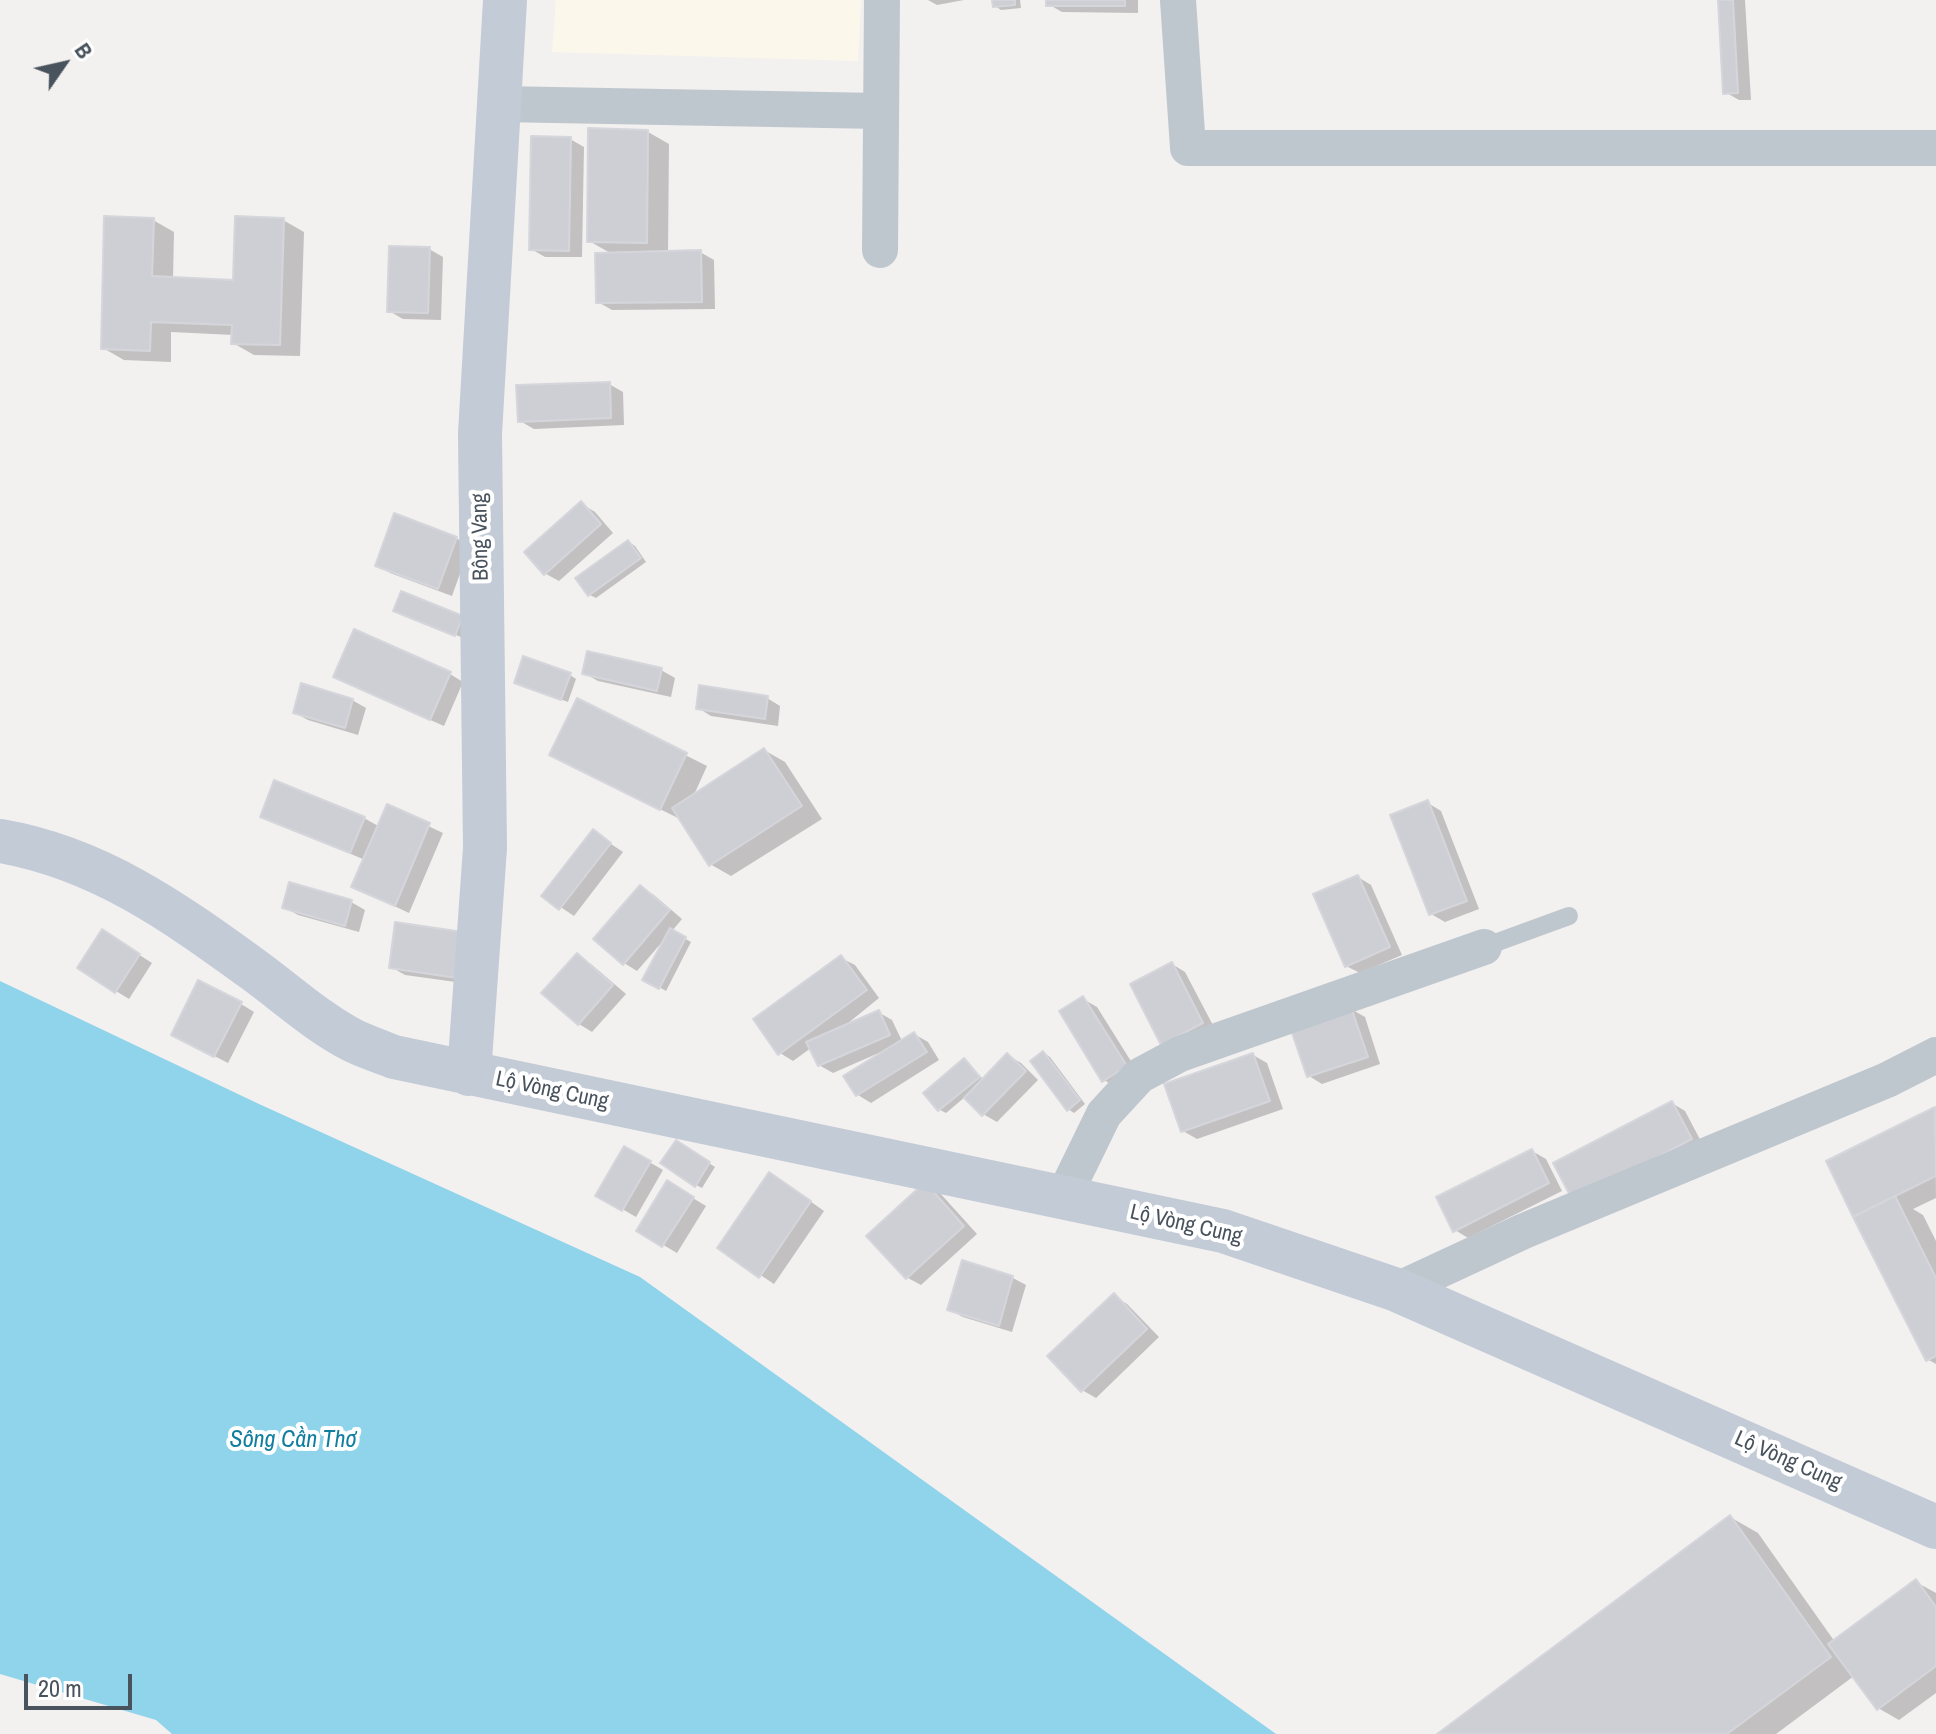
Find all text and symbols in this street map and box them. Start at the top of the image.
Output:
north arrow [24,24,104,104]
text: B [68,37,100,64]
street label: Bông Vang [467,493,495,581]
street label: Lộ Vòng Cung [493,1066,611,1116]
street label: Lộ Vòng Cung [1127,1199,1245,1251]
street label: Lộ Vòng Cung [1730,1426,1846,1496]
water label: Sông Cần Thơ [230,1427,356,1455]
scale bar [28,1658,136,1708]
text: 20 m [38,1672,82,1704]

